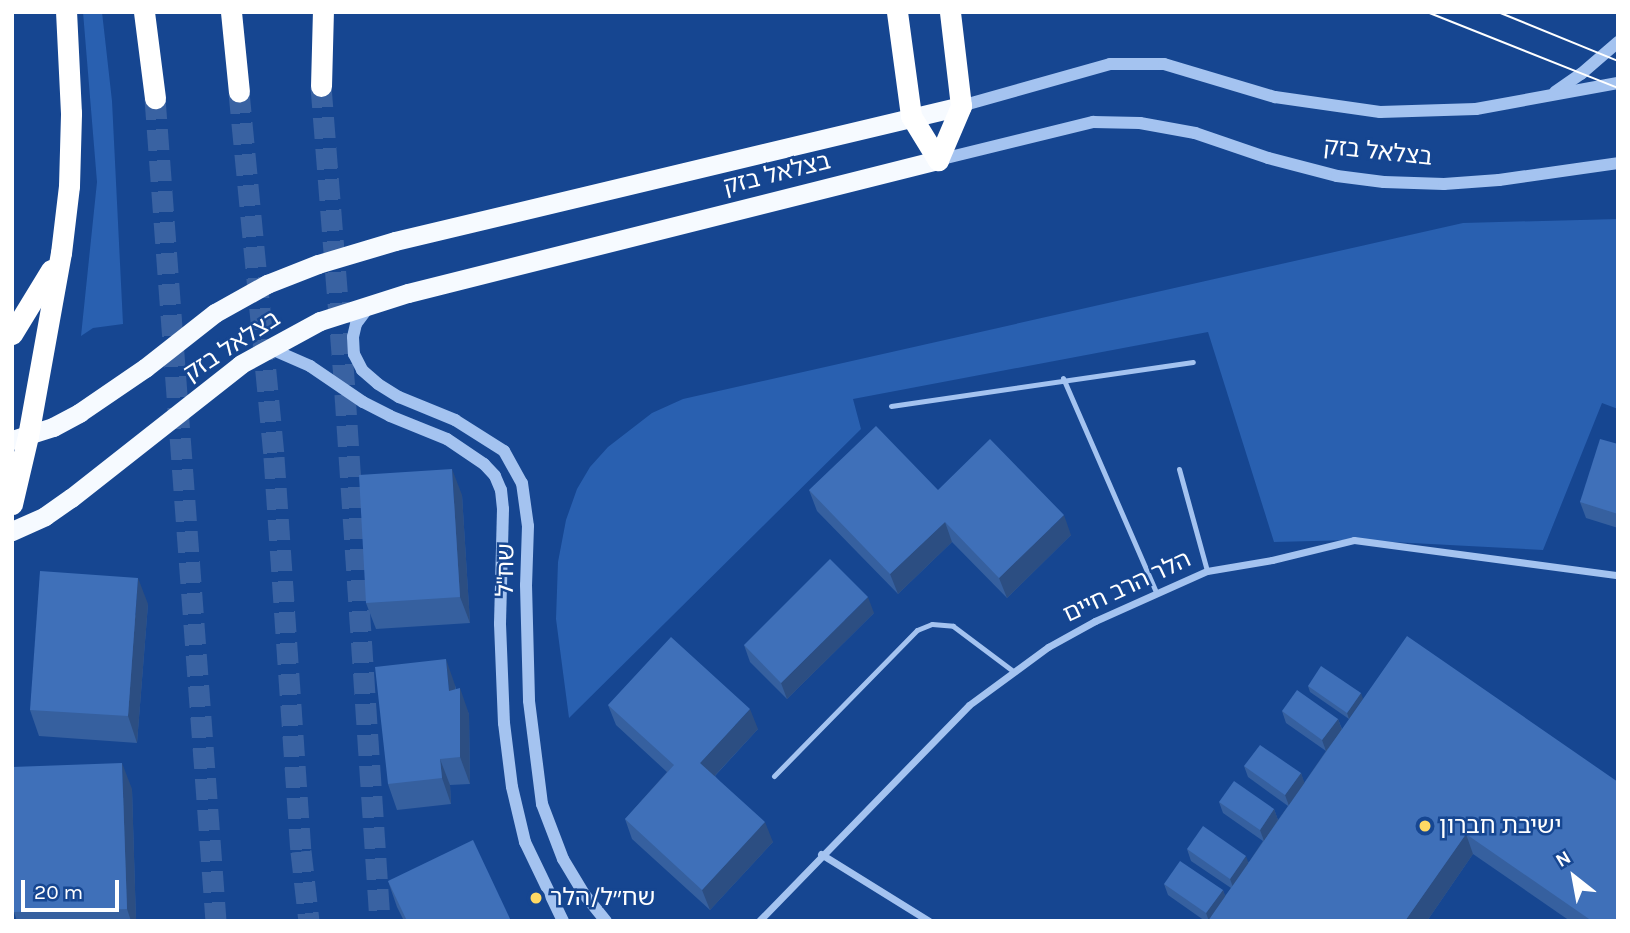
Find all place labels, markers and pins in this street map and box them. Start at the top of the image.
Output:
place label: ישיבת חברון [1439,812,1562,840]
marker: ישיבת חברון [1417,818,1433,834]
place label: שח״ל/הלר [550,884,655,912]
marker: שח״ל/הלר [528,890,544,906]

